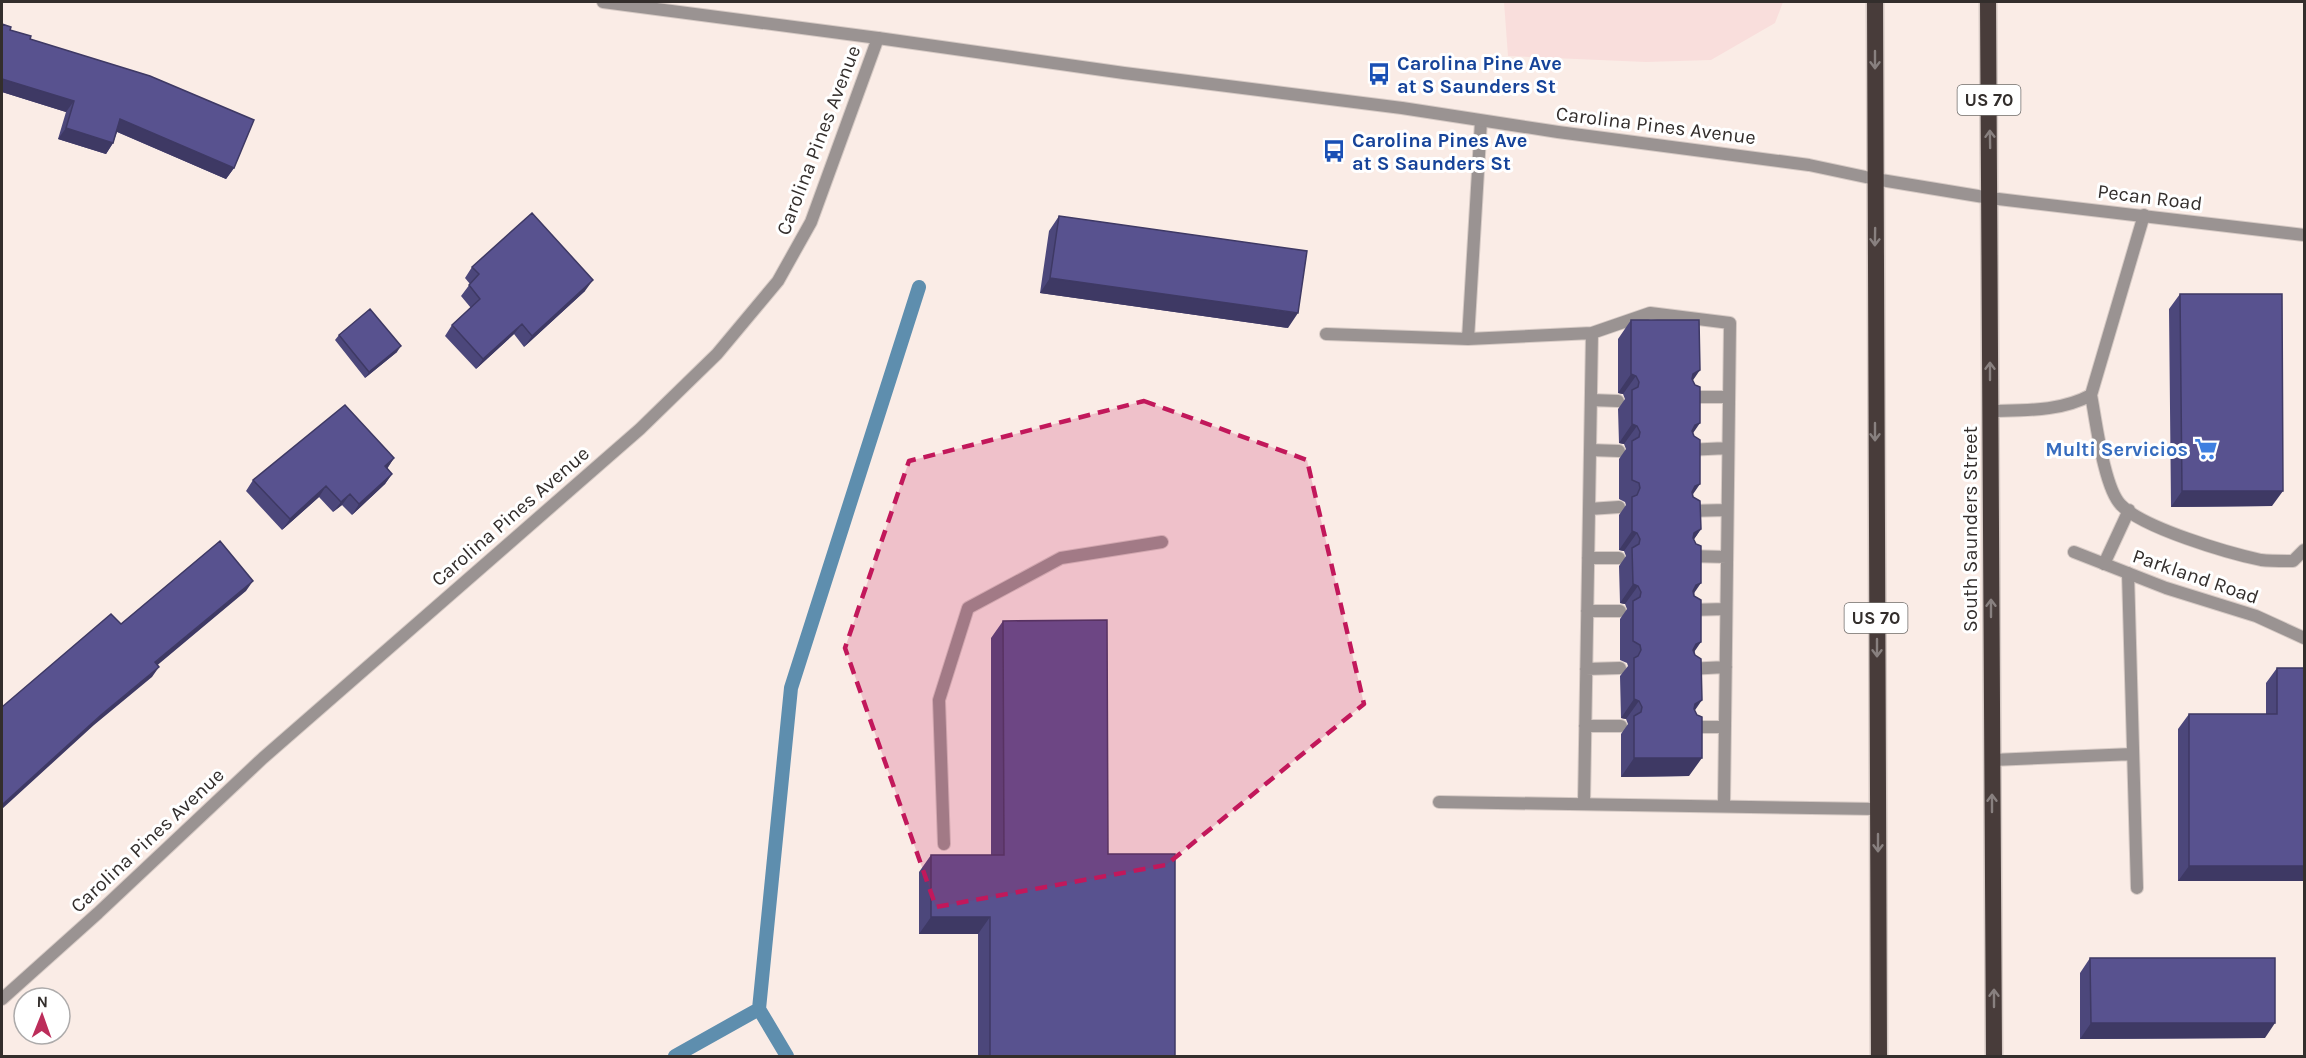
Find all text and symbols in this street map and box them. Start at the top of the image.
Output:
street label: Carolina Pines Avenue [772,42,865,238]
one-way arrow [1869,49,1881,69]
place label: Carolina Pine Ave at S Saunders St [1397,52,1562,98]
bus stop icon: Carolina Pine Ave at S Saunders St [1366,61,1392,87]
road number: US 70 [1958,85,2020,115]
street label: Carolina Pines Avenue [1555,102,1757,149]
place label: Carolina Pines Ave at S Saunders St [1352,129,1527,175]
one-way arrow [1984,130,1995,150]
bus stop icon: Carolina Pines Ave at S Saunders St [1321,138,1347,164]
street label: Pecan Road [2096,180,2204,215]
one-way arrow [1869,227,1881,247]
one-way arrow [1984,362,1996,382]
one-way arrow [1869,422,1881,442]
street label: South Saunders Street [1959,425,1982,632]
supermarket icon: Multi Servicios [2193,436,2219,462]
place label: Multi Servicios [2045,438,2188,461]
street label: Carolina Pines Avenue [427,442,594,591]
street label: Parkland Road [2130,544,2262,609]
one-way arrow [1985,599,1997,619]
road number: US 70 [1844,603,1908,633]
one-way arrow [1871,638,1882,658]
street label: Carolina Pines Avenue [66,763,229,917]
one-way arrow [1986,794,1998,814]
one-way arrow [1872,833,1884,853]
north arrow [12,986,72,1046]
one-way arrow [1988,989,1999,1009]
text: N [36,992,48,1011]

